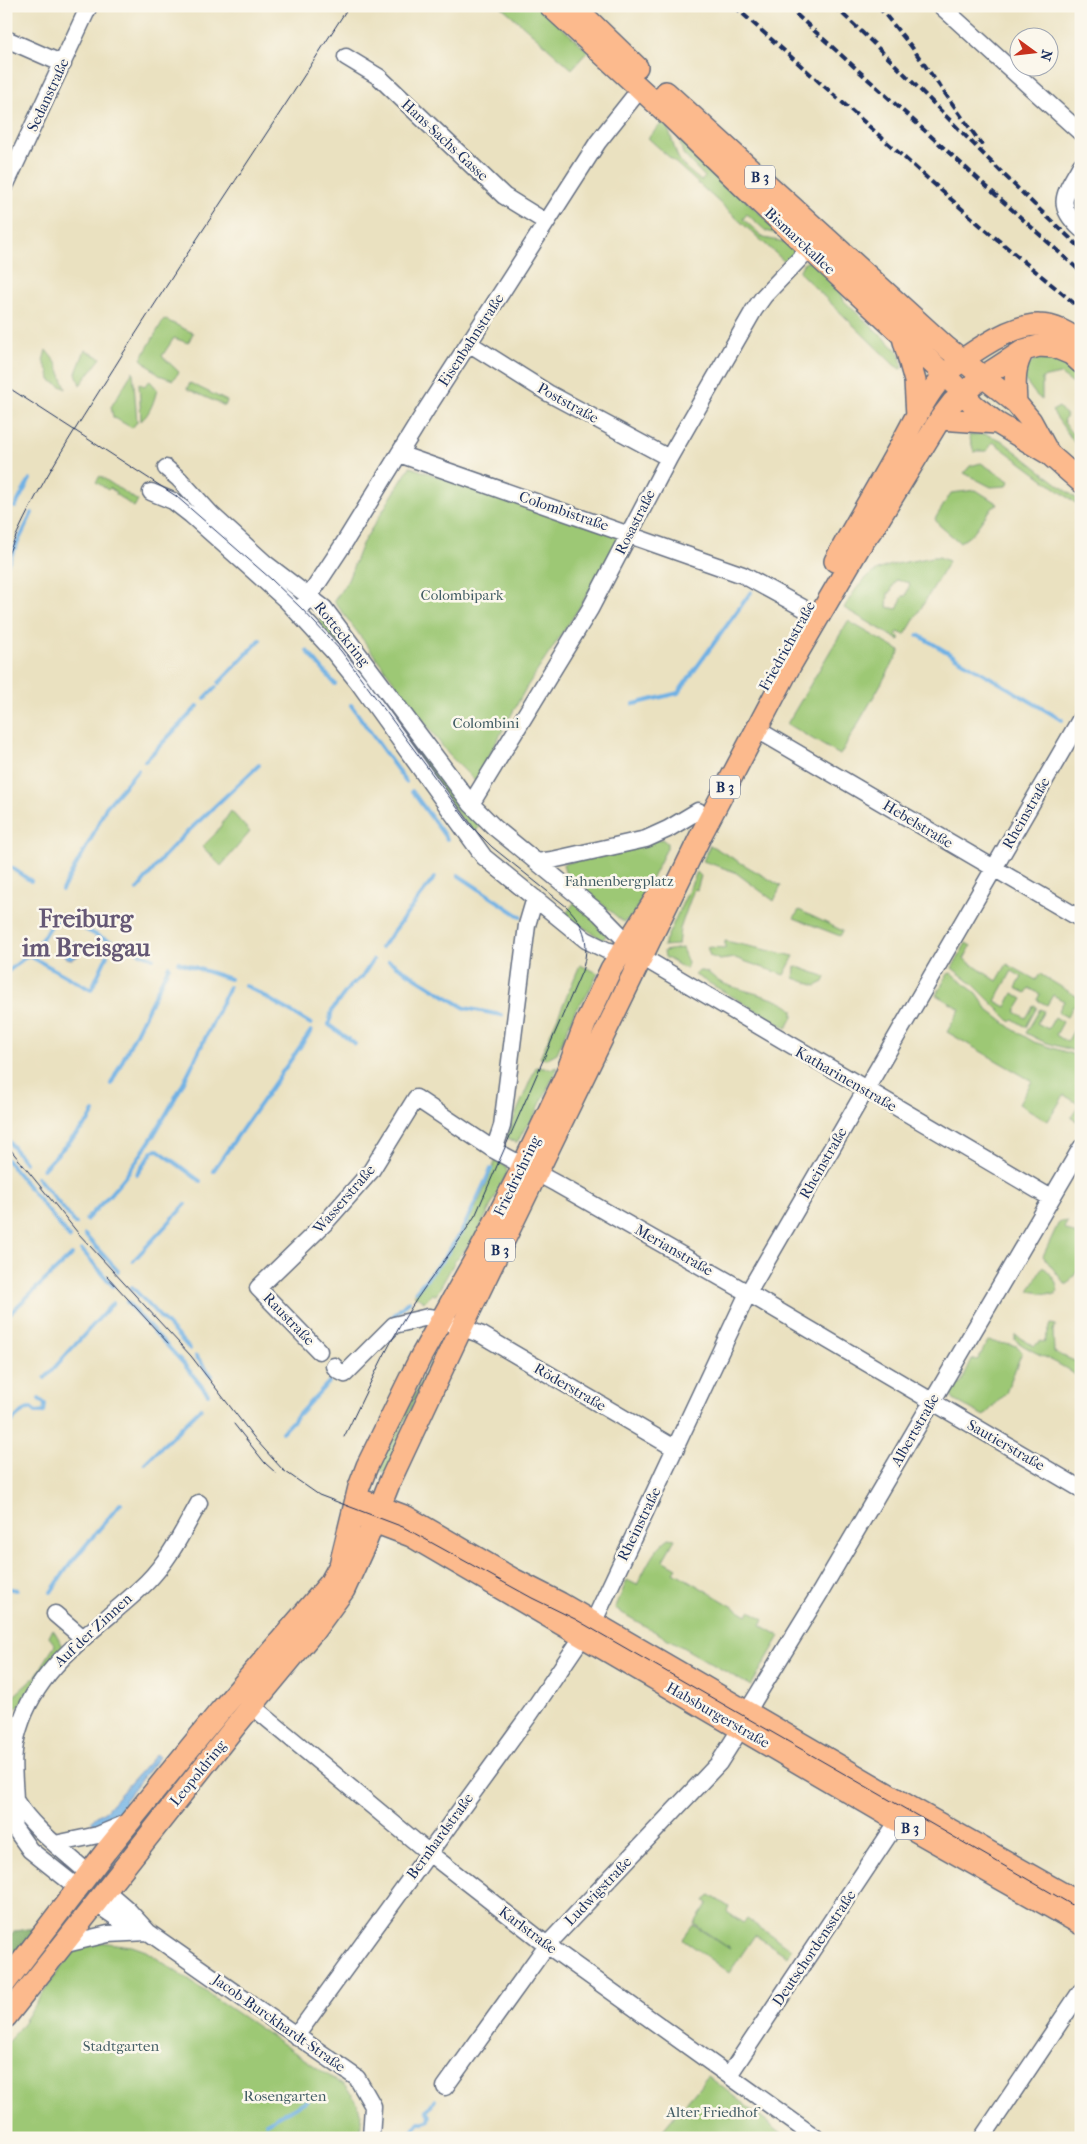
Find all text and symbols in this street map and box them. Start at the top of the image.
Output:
north arrow [1010,28,1060,78]
text: N [1036,48,1056,63]
street label: Sedanstraße [23,55,73,135]
street label: Hans-Sachs-Gasse [398,95,493,185]
road number: B 3 [745,166,775,188]
street label: Bismarckallee [761,204,839,279]
street label: Eisenbahnstraße [434,290,508,390]
street label: Poststraße [534,379,602,427]
street label: Rosastraße [611,486,659,558]
street label: Colombistraße [517,487,612,535]
park label: Colombipark [421,586,504,604]
street label: Friedrichstraße [755,597,819,694]
street label: Rotteckring [310,598,374,671]
park label: Colombini [453,714,520,732]
street label: Rheinstraße [998,774,1054,852]
road number: B 3 [710,776,740,799]
street label: Hebelstraße [880,796,957,852]
park label: Fahnenbergplatz [564,872,674,890]
district label: Freiburg im Breisgau [21,904,151,962]
street label: Katharinenstraße [792,1043,900,1116]
street label: Rheinstraße [795,1124,851,1202]
street label: Friedrichring [490,1132,545,1219]
street label: Wasserstraße [309,1160,379,1238]
street label: Merianstraße [632,1220,717,1280]
road number: B 3 [485,1238,515,1262]
street label: Raustraße [259,1289,319,1350]
street label: Röderstraße [531,1359,610,1415]
street label: Albertstraße [887,1390,943,1470]
street label: Sautierstraße [964,1416,1048,1475]
street label: Rheinstraße [613,1484,665,1564]
street label: Auf der Zinnen [50,1589,136,1671]
street label: Habsburgerstraße [663,1678,773,1752]
street label: Leopoldring [166,1736,231,1810]
street label: Bernhardstraße [403,1789,478,1882]
road number: B 3 [895,1816,925,1840]
street label: Ludwigstraße [561,1852,636,1929]
street label: Deutschordensstraße [768,1886,860,2010]
street label: Karlstraße [495,1902,561,1958]
street label: Jacob-Burckhardt-Straße [208,1970,349,2076]
park label: Stadtgarten [83,2037,160,2055]
park label: Rosengarten [244,2087,327,2105]
park label: Alter Friedhof [665,2103,761,2121]

